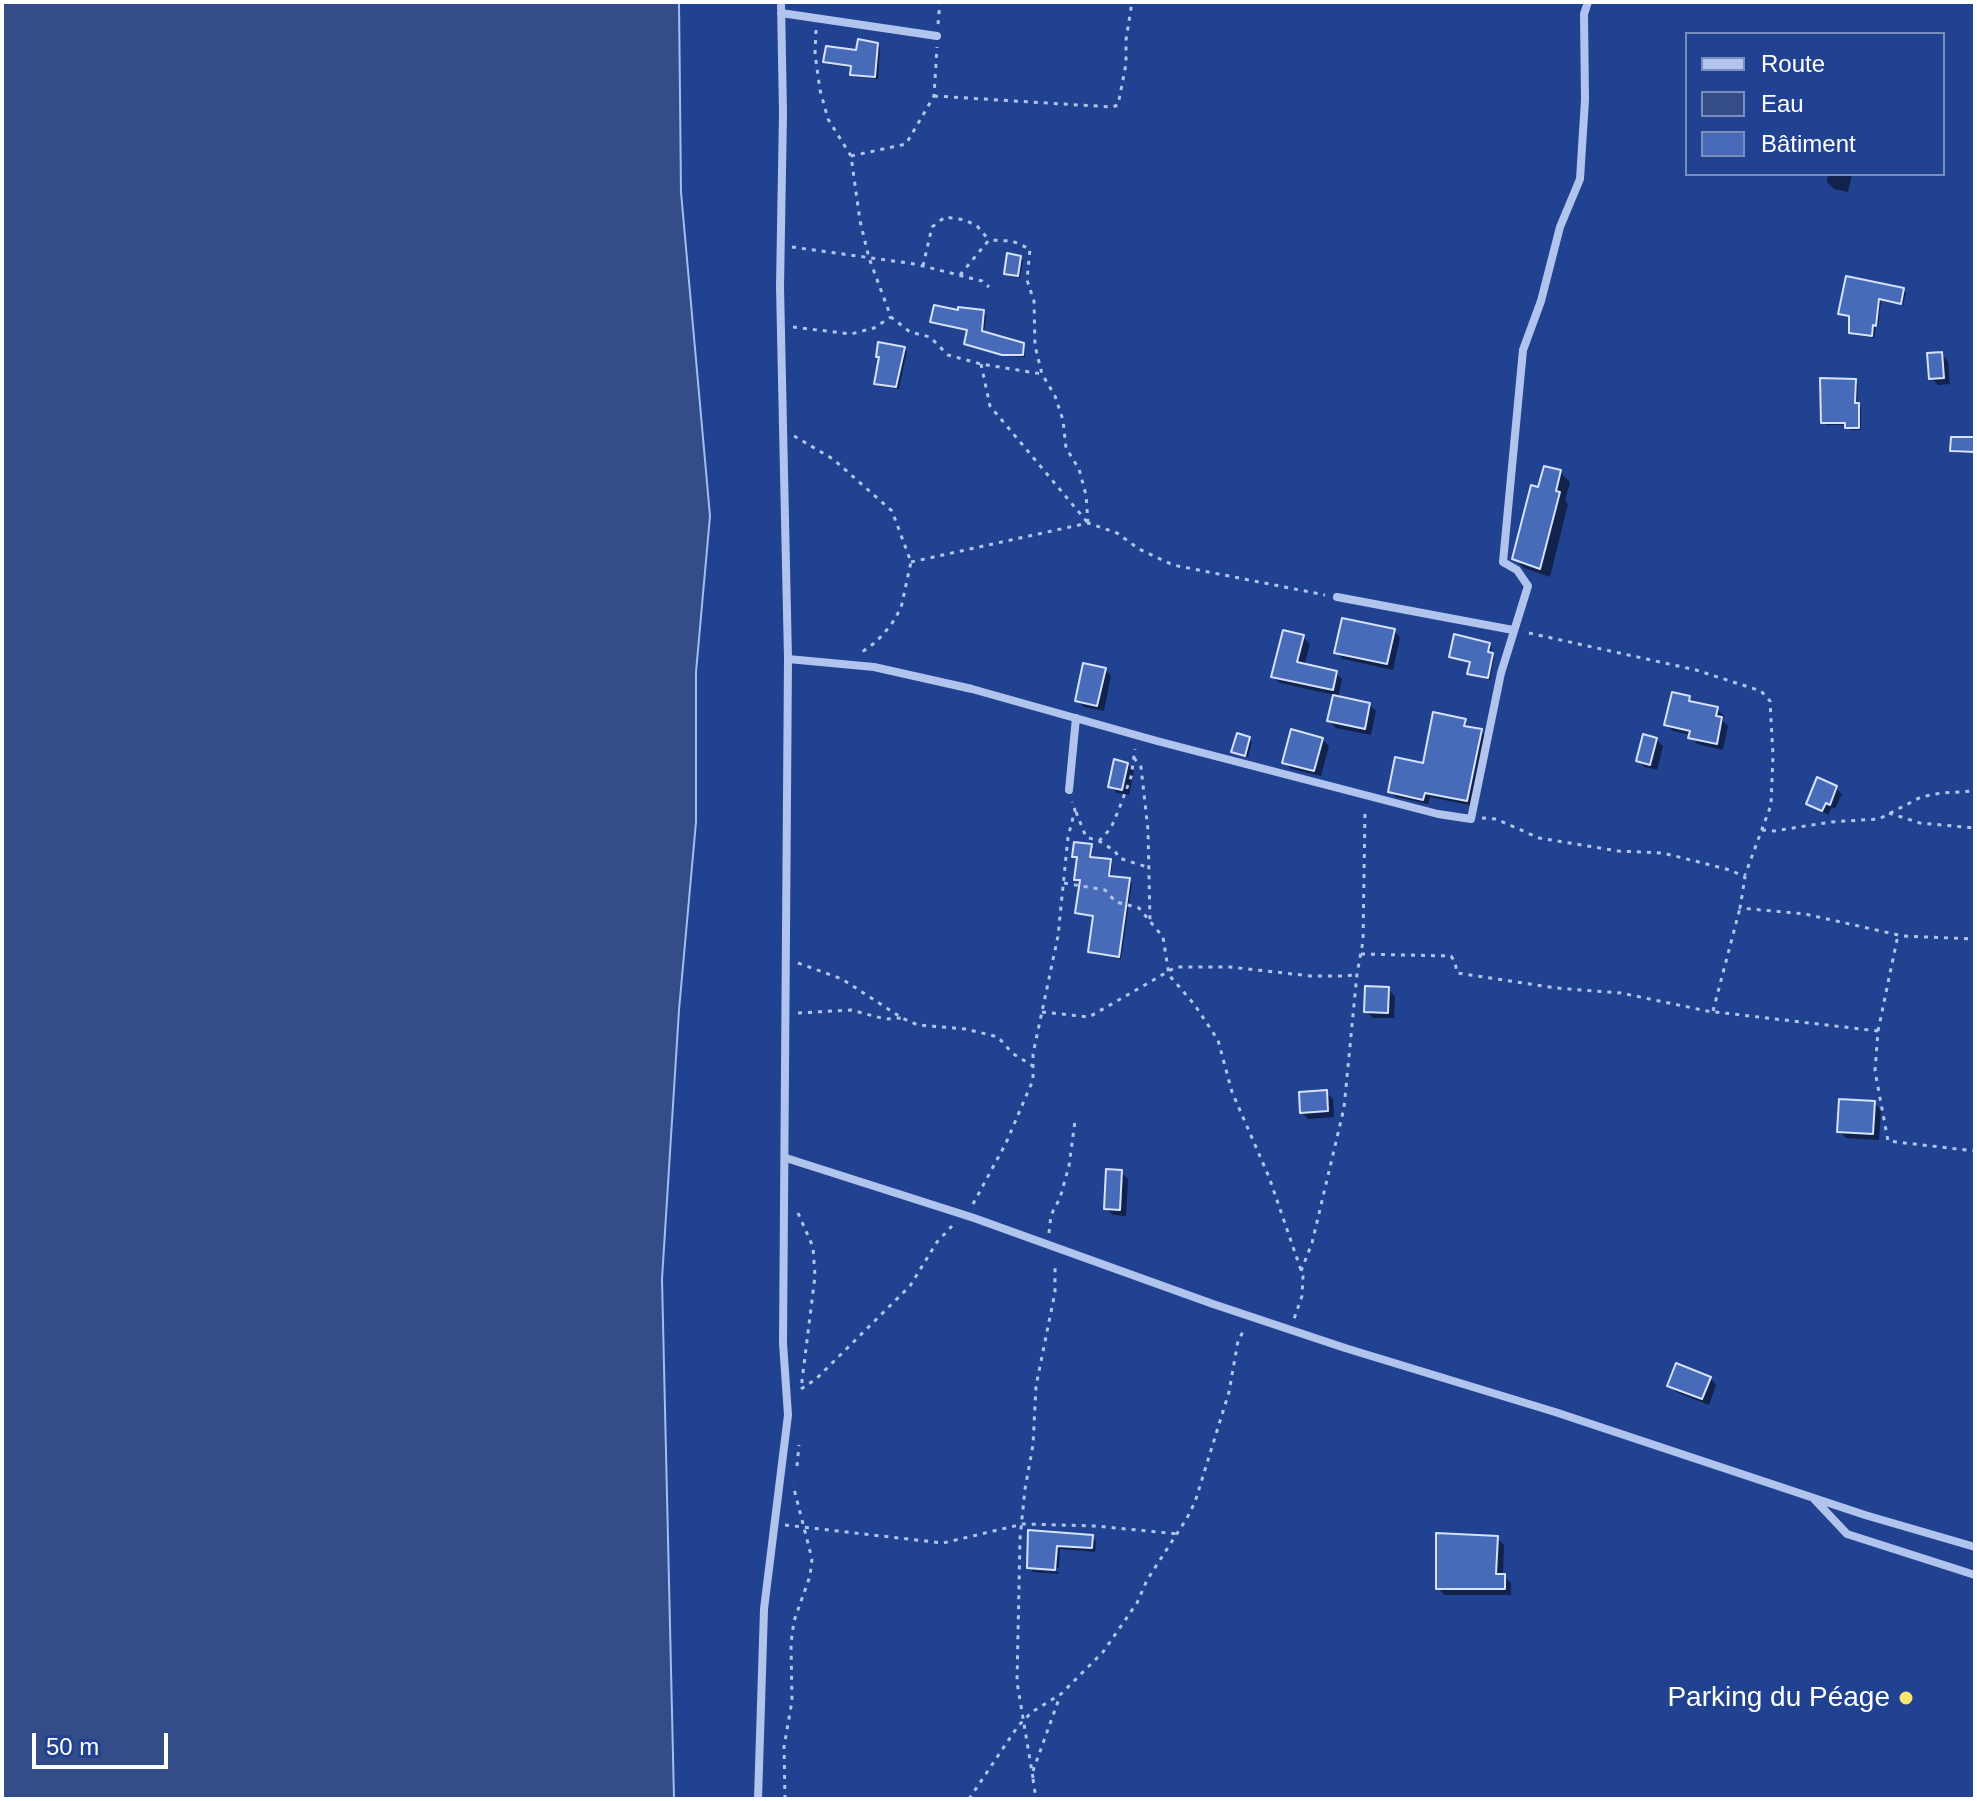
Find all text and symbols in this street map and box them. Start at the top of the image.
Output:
legend [1685,32,1945,176]
text: Route [1761,50,1825,77]
text: Eau [1761,90,1804,117]
text: Bâtiment [1761,130,1856,157]
place label: Parking du Péage [1667,1681,1890,1715]
marker: Parking du Péage [1897,1689,1915,1707]
scale bar [36,1717,172,1767]
text: 50 m [46,1733,99,1760]

